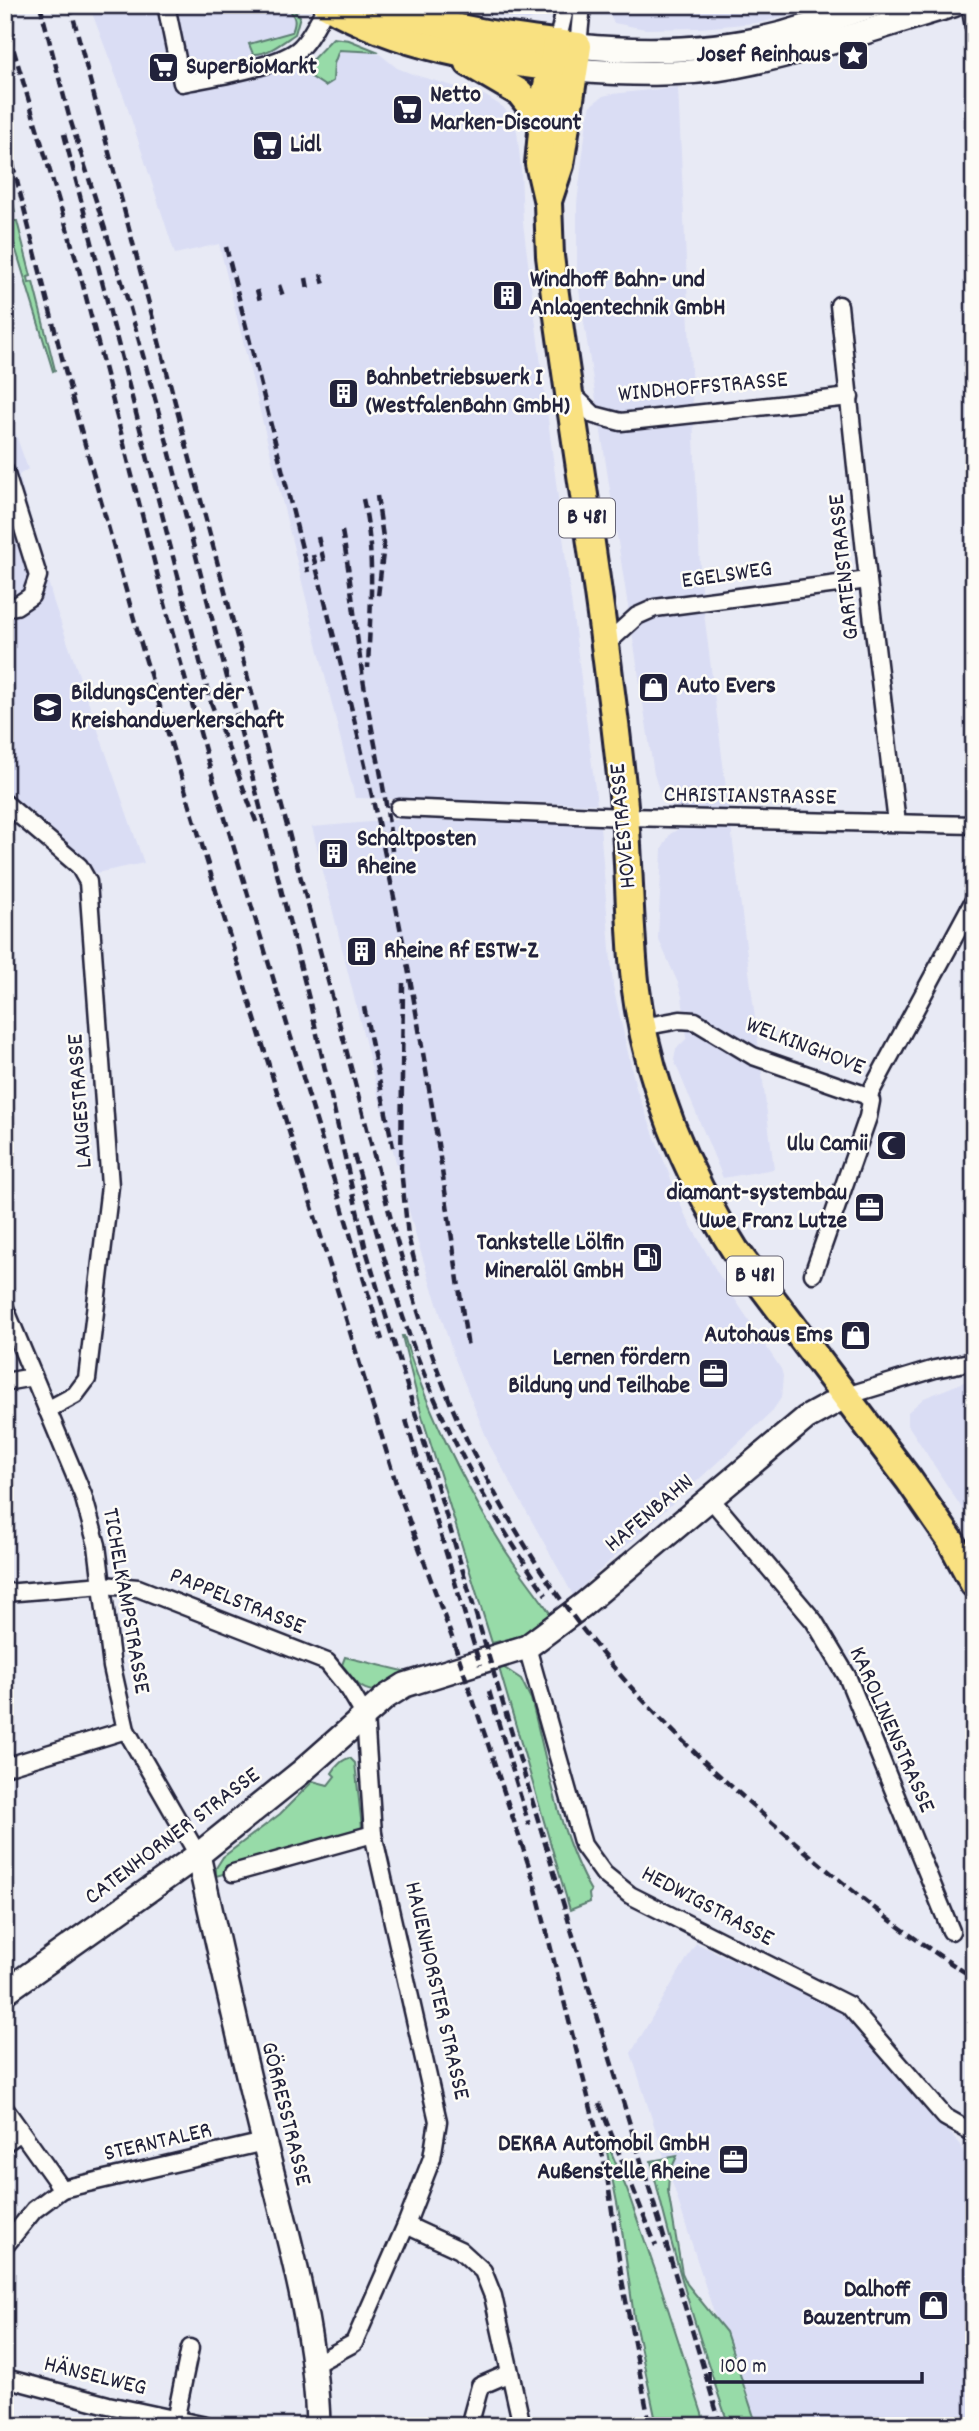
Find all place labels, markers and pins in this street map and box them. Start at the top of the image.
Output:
place label: Josef Reinhaus [697,39,831,73]
place icon: Josef Reinhaus [837,39,871,73]
supermarket icon: SuperBioMarkt [146,51,180,85]
place label: SuperBioMarkt [186,51,317,85]
place label: Netto Marken-Discount [430,79,582,141]
supermarket icon: Netto Marken-Discount [390,93,424,127]
supermarket icon: Lidl [250,129,284,163]
place label: Lidl [290,129,321,163]
place label: Windhoff Bahn- und Anlagentechnik GmbH [530,264,725,326]
building icon: Windhoff Bahn- und Anlagentechnik GmbH [490,278,524,312]
place label: Bahnbetriebswerk I (WestfalenBahn GmbH) [366,362,570,424]
building icon: Bahnbetriebswerk I (WestfalenBahn GmbH) [326,376,360,410]
shop icon: Auto Evers [637,670,671,704]
place label: Auto Evers [677,670,776,704]
place label: BildungsCenter der Kreishandwerkerschaft [71,677,284,739]
school or university icon: BildungsCenter der Kreishandwerkerschaft [31,691,65,725]
place label: Schaltposten Rheine [357,823,476,885]
building icon: Schaltposten Rheine [317,837,351,871]
building icon: Rheine Rf ESTW-Z [344,935,378,969]
place label: Rheine Rf ESTW-Z [384,935,538,969]
place label: Ulu Camii [786,1128,869,1162]
mosque icon: Ulu Camii [874,1128,908,1162]
place label: diamant-systembau Uwe Franz Lutze [666,1177,847,1239]
office icon: diamant-systembau Uwe Franz Lutze [853,1191,887,1225]
place label: Tankstelle Lölfin Mineralöl GmbH [477,1227,624,1289]
fuel station icon: Tankstelle Lölfin Mineralöl GmbH [630,1241,664,1275]
place label: Autohaus Ems [704,1319,833,1353]
shop icon: Autohaus Ems [839,1319,873,1353]
place label: Lernen fördern Bildung und Teilhabe [508,1342,690,1404]
office icon: Lernen fördern Bildung und Teilhabe [696,1356,730,1390]
place label: DEKRA Automobil GmbH Außenstelle Rheine [498,2128,710,2190]
office icon: DEKRA Automobil GmbH Außenstelle Rheine [716,2142,750,2176]
place label: Dalhoff Bauzentrum [803,2274,911,2336]
shop icon: Dalhoff Bauzentrum [917,2288,951,2322]

